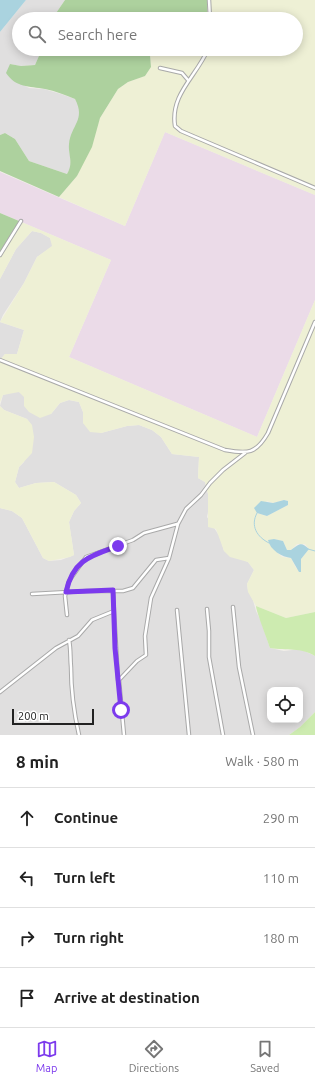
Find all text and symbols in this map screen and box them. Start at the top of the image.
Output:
search box [12,12,303,56]
icon: search [26,23,48,45]
text: Search here [58,26,137,43]
route end [109,537,127,555]
map controls [267,687,303,723]
button: locate [267,687,303,723]
route start [112,701,130,719]
scale bar [12,707,94,726]
text: 200 m [18,710,49,722]
text: 8 min [16,752,59,771]
text: Walk · 580 m [225,754,299,768]
icon: ahead [16,807,38,829]
text: Continue [54,809,118,826]
text: 290 m [263,811,299,825]
icon: left [16,867,38,889]
text: Turn left [54,869,115,886]
text: 110 m [263,871,299,885]
icon: right [16,927,38,949]
text: Turn right [54,929,124,946]
text: 180 m [263,931,299,945]
icon: arrive [16,987,38,1009]
text: Arrive at destination [54,989,200,1006]
tab: Map [36,1038,58,1074]
tab: Directions [129,1038,179,1074]
tab: Saved [250,1038,279,1074]

